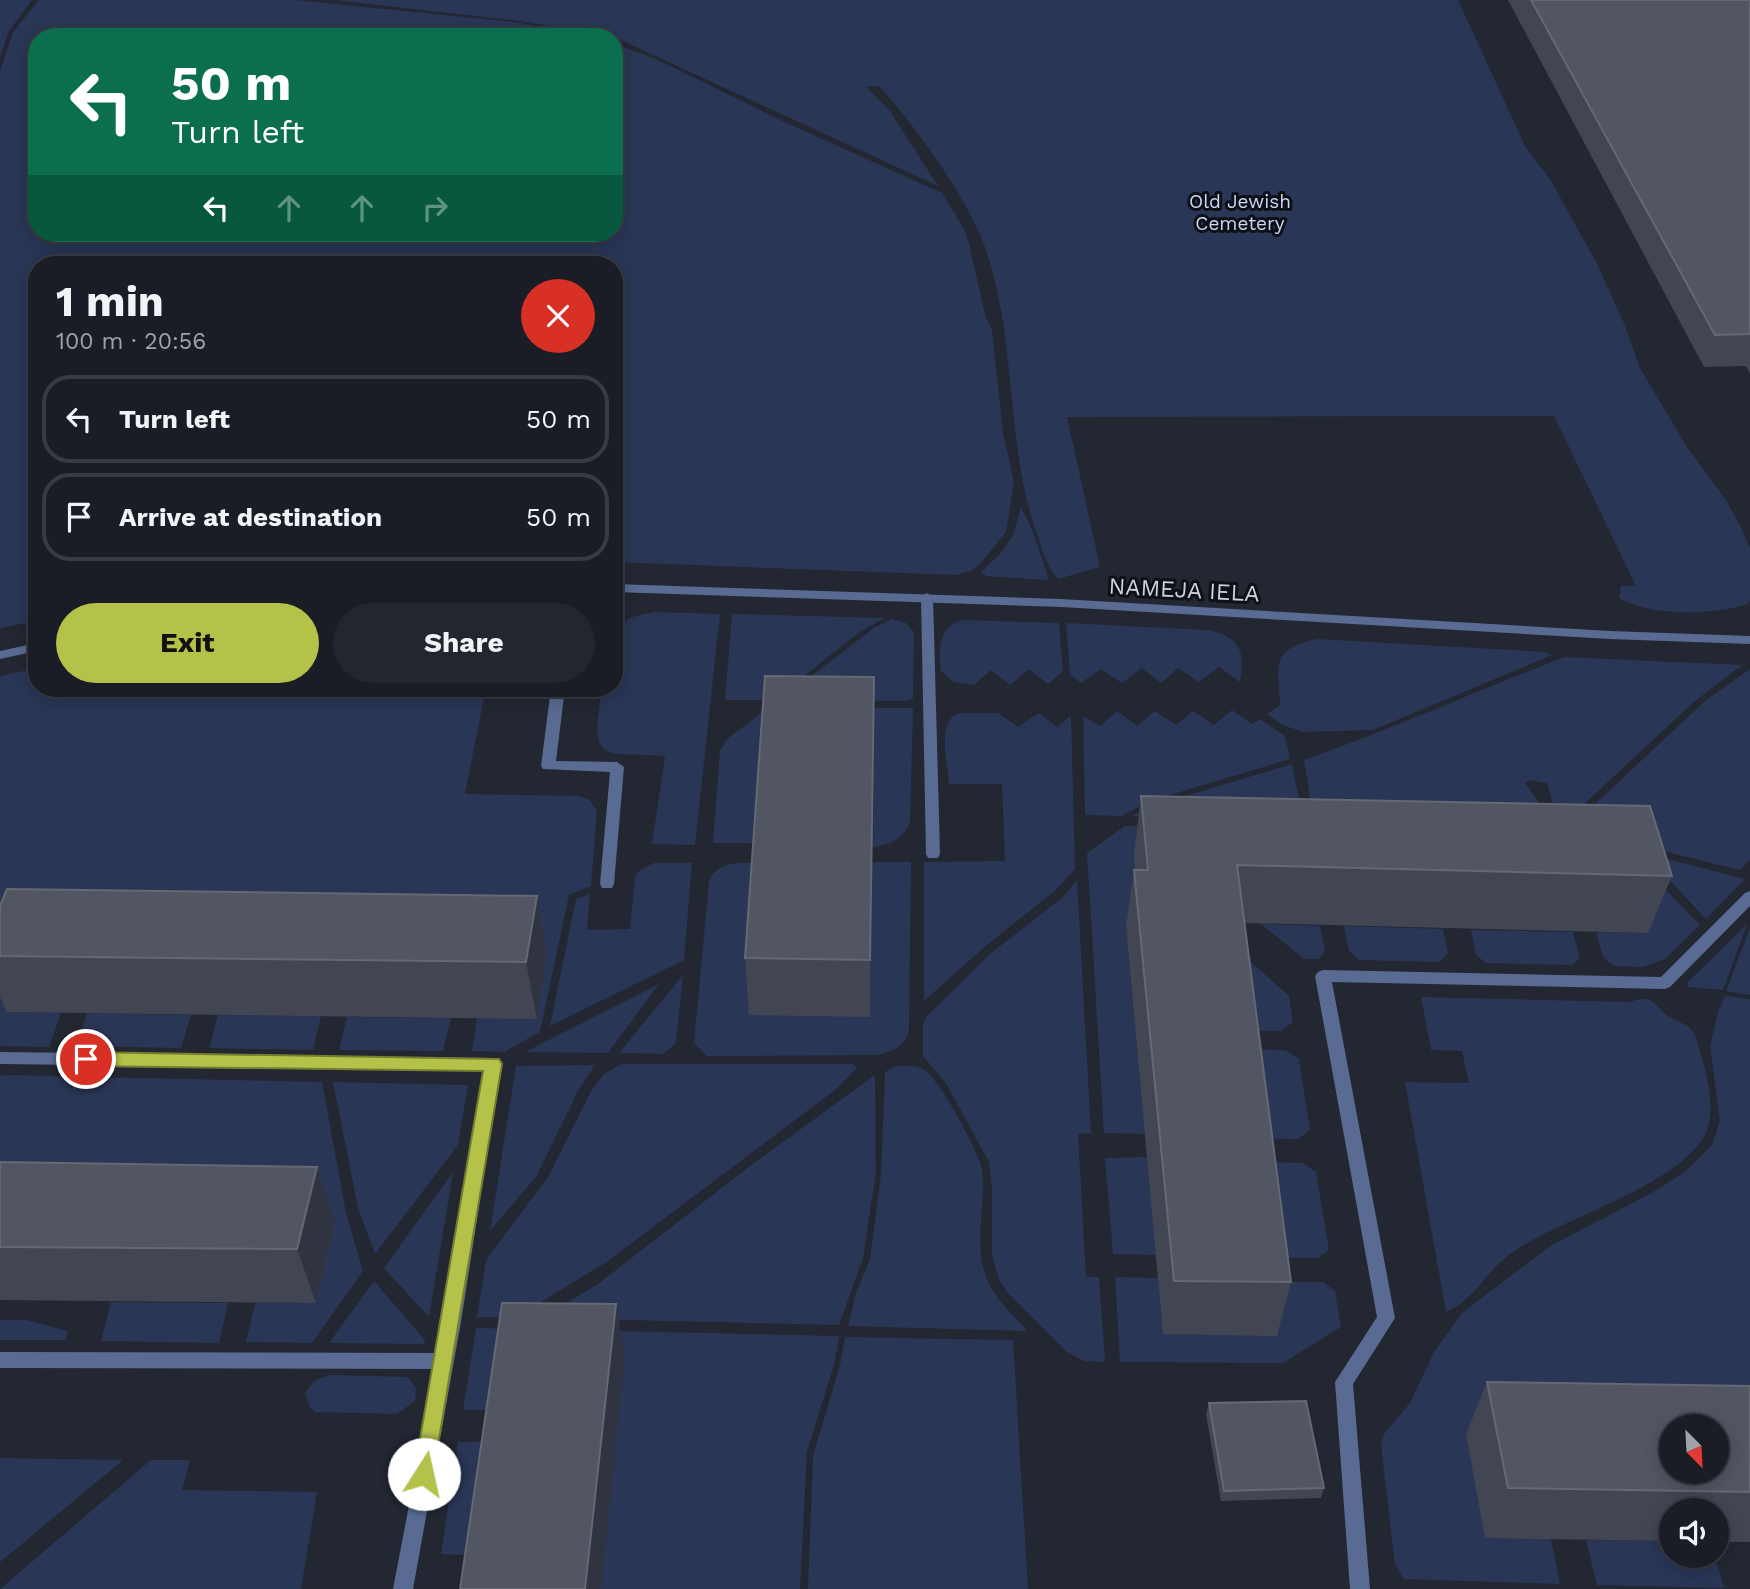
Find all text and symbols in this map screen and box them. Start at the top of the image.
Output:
text: 50 m [171,54,291,112]
icon: left [56,56,147,147]
text: Turn left [171,113,304,151]
icon: left [197,189,235,227]
icon: ahead [270,189,308,227]
icon: ahead [343,189,381,227]
icon: right [416,189,454,227]
park label: Old Jewish Cemetery [1189,190,1291,235]
text: 1 min [56,277,164,326]
button: close [521,279,595,353]
text: 100 m · 20:56 [56,328,206,355]
icon: left [60,400,98,438]
text: Turn left [119,404,230,434]
text: 50 m [526,404,591,434]
icon: arrive [60,498,98,536]
text: Arrive at destination [119,502,382,532]
text: 50 m [526,502,591,532]
street label: NAMEJA IELA [1108,573,1260,607]
button: Exit [56,603,319,683]
button: Share [333,603,595,683]
pin [56,1029,116,1089]
icon: arrive [67,1040,105,1078]
north arrow [1659,1414,1729,1484]
map controls [1659,1414,1729,1568]
position arrow [387,1437,461,1511]
button: sound [1659,1498,1729,1568]

